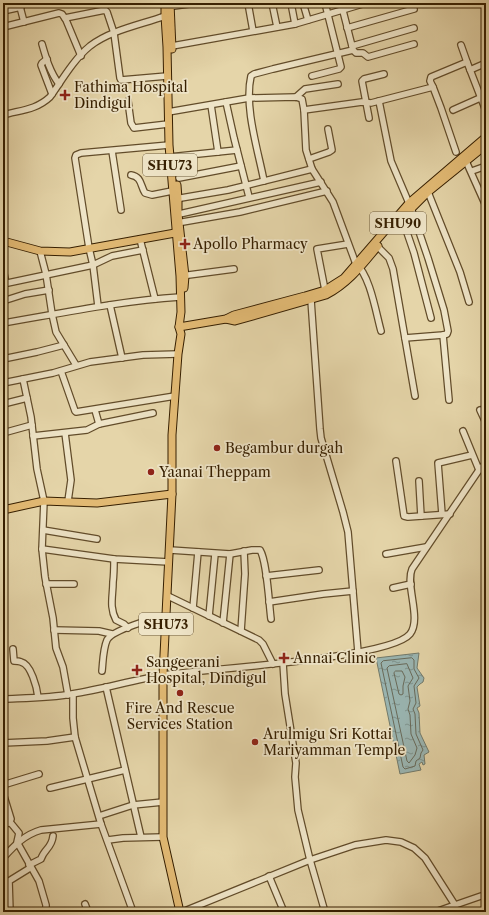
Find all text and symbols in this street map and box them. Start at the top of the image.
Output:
place label: Fathima Hospital Dindigul [74,78,188,112]
marker: Fathima Hospital Dindigul [59,89,71,101]
road number: SHU73 [143,154,197,176]
road number: SHU90 [370,212,426,234]
place label: Apollo Pharmacy [192,235,308,253]
marker: Apollo Pharmacy [180,239,190,249]
place label: Begambur durgah [225,439,344,457]
marker: Begambur durgah [212,443,222,453]
place label: Yaanai Theppam [158,463,271,481]
marker: Yaanai Theppam [146,467,156,477]
road number: SHU73 [139,613,193,635]
place label: Annai Clinic [292,649,376,667]
marker: Annai Clinic [278,652,290,664]
place label: Sangeerani Hospital, Dindigul [146,653,266,687]
marker: Sangeerani Hospital, Dindigul [131,664,143,676]
marker: Fire And Rescue Services Station [175,688,185,698]
place label: Fire And Rescue Services Station [125,699,235,733]
place label: Arulmigu Sri Kottai Mariyamman Temple [262,725,406,759]
marker: Arulmigu Sri Kottai Mariyamman Temple [250,737,260,747]

